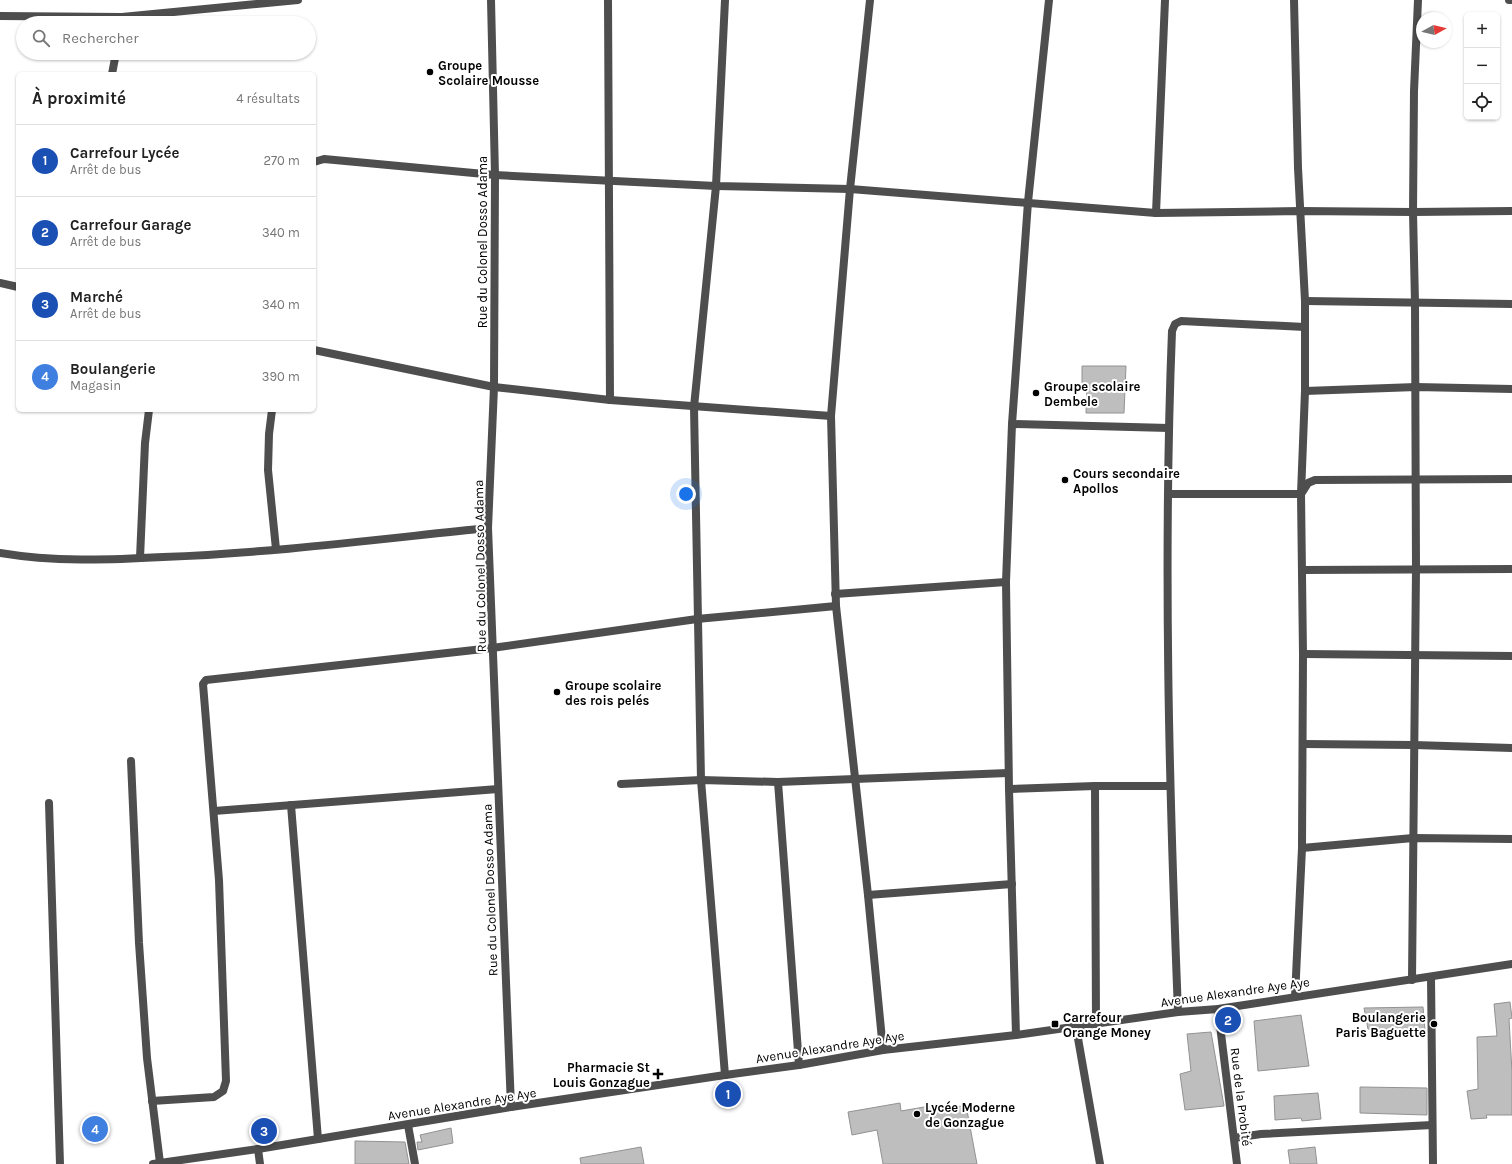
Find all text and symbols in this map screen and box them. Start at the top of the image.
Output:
north arrow [1416,12,1452,48]
map controls [1464,12,1500,120]
button: + [1464,12,1500,48]
search box [16,16,316,60]
icon: search [30,27,52,49]
text: Rechercher [62,29,139,47]
button: − [1464,48,1500,84]
place label: Groupe Scolaire Mousse [438,58,539,88]
marker: Groupe Scolaire Mousse [425,67,435,77]
button: locate [1464,84,1500,120]
text: À proximité [32,88,126,108]
text: 4 résultats [236,91,300,106]
text: Carrefour Lycée [70,144,179,162]
text: 1 [43,153,47,168]
text: 270 m [263,153,300,168]
street label: Rue du Colonel Dosso Adama [475,156,490,328]
text: Arrêt de bus [70,162,141,177]
text: Carrefour Garage [70,216,191,234]
text: 2 [41,225,49,240]
text: 340 m [262,225,300,240]
text: Arrêt de bus [70,234,141,249]
text: Marché [70,288,123,306]
text: 3 [41,297,49,312]
text: 340 m [262,297,300,312]
text: Arrêt de bus [70,306,141,321]
text: Boulangerie [70,360,156,378]
text: 4 [41,369,49,384]
text: 390 m [262,369,300,384]
text: Magasin [70,378,121,393]
place label: Groupe scolaire Dembele [1044,379,1141,409]
marker: Groupe scolaire Dembele [1031,388,1041,398]
place label: Cours secondaire Apollos [1073,466,1180,496]
marker: Cours secondaire Apollos [1060,475,1070,485]
street label: Rue du Colonel Dosso Adama [471,480,489,652]
your location [676,484,696,504]
place label: Groupe scolaire des rois pelés [565,678,662,708]
marker: Groupe scolaire des rois pelés [552,687,562,697]
street label: Rue du Colonel Dosso Adama [479,804,501,976]
street label: Avenue Alexandre Aye Aye [1160,974,1311,1010]
pin: 2 [1215,1005,1241,1035]
place label: Carrefour Orange Money [1063,1010,1151,1040]
place label: Boulangerie Paris Baguette [1336,1010,1426,1040]
marker: Carrefour Orange Money [1050,1019,1060,1029]
marker: Boulangerie Paris Baguette [1429,1019,1439,1029]
street label: Avenue Alexandre Aye Aye [755,1028,906,1066]
street label: Rue de la Probité [1228,1047,1255,1147]
place label: Pharmacie St Louis Gonzague [553,1060,650,1090]
marker: Pharmacie St Louis Gonzague [653,1069,663,1079]
pin: 1 [715,1079,741,1109]
street label: Avenue Alexandre Aye Aye [387,1085,538,1123]
place label: Lycée Moderne de Gonzague [925,1100,1015,1130]
marker: Lycée Moderne de Gonzague [912,1109,922,1119]
pin: 4 [82,1114,108,1144]
pin: 3 [251,1116,277,1146]

